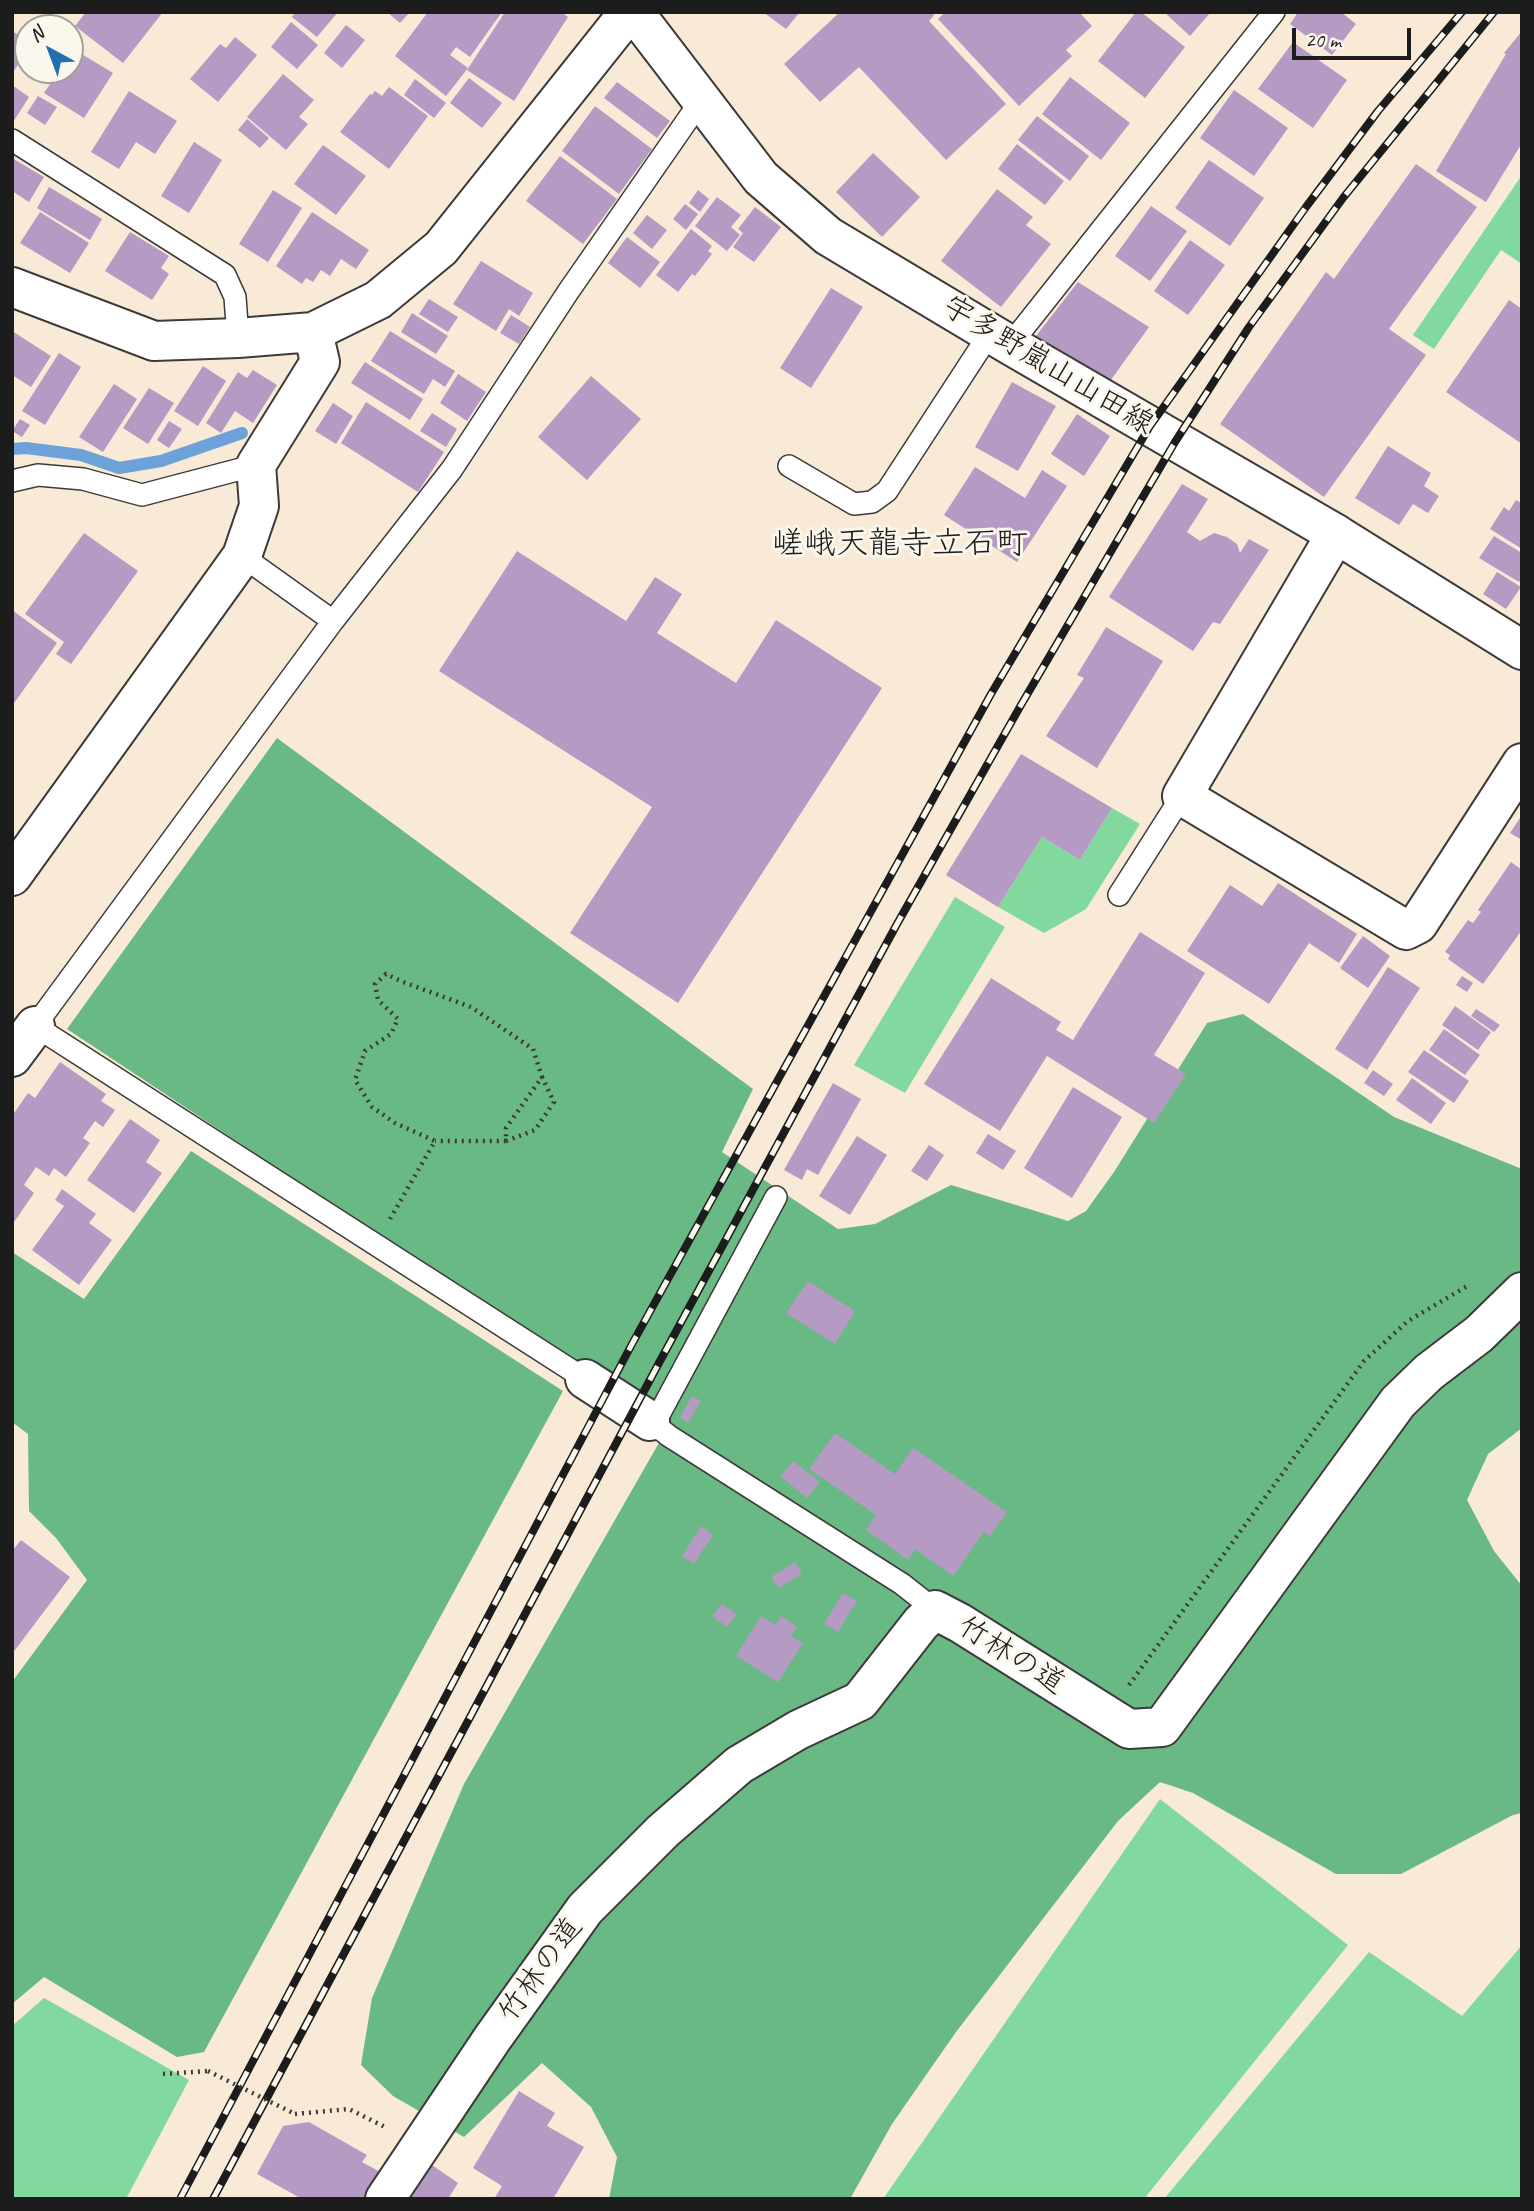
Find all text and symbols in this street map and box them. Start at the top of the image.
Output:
north arrow [14,14,84,84]
scale bar [1296,14,1415,58]
text: N [24,22,49,48]
text: 20 m [1305,27,1341,53]
street label: 宇多野嵐山山田線 [936,289,1160,443]
district label: 嵯峨天龍寺立石町 [772,526,1028,564]
street label: 竹林の道 [951,1609,1071,1703]
street label: 竹林の道 [491,1911,591,2029]

